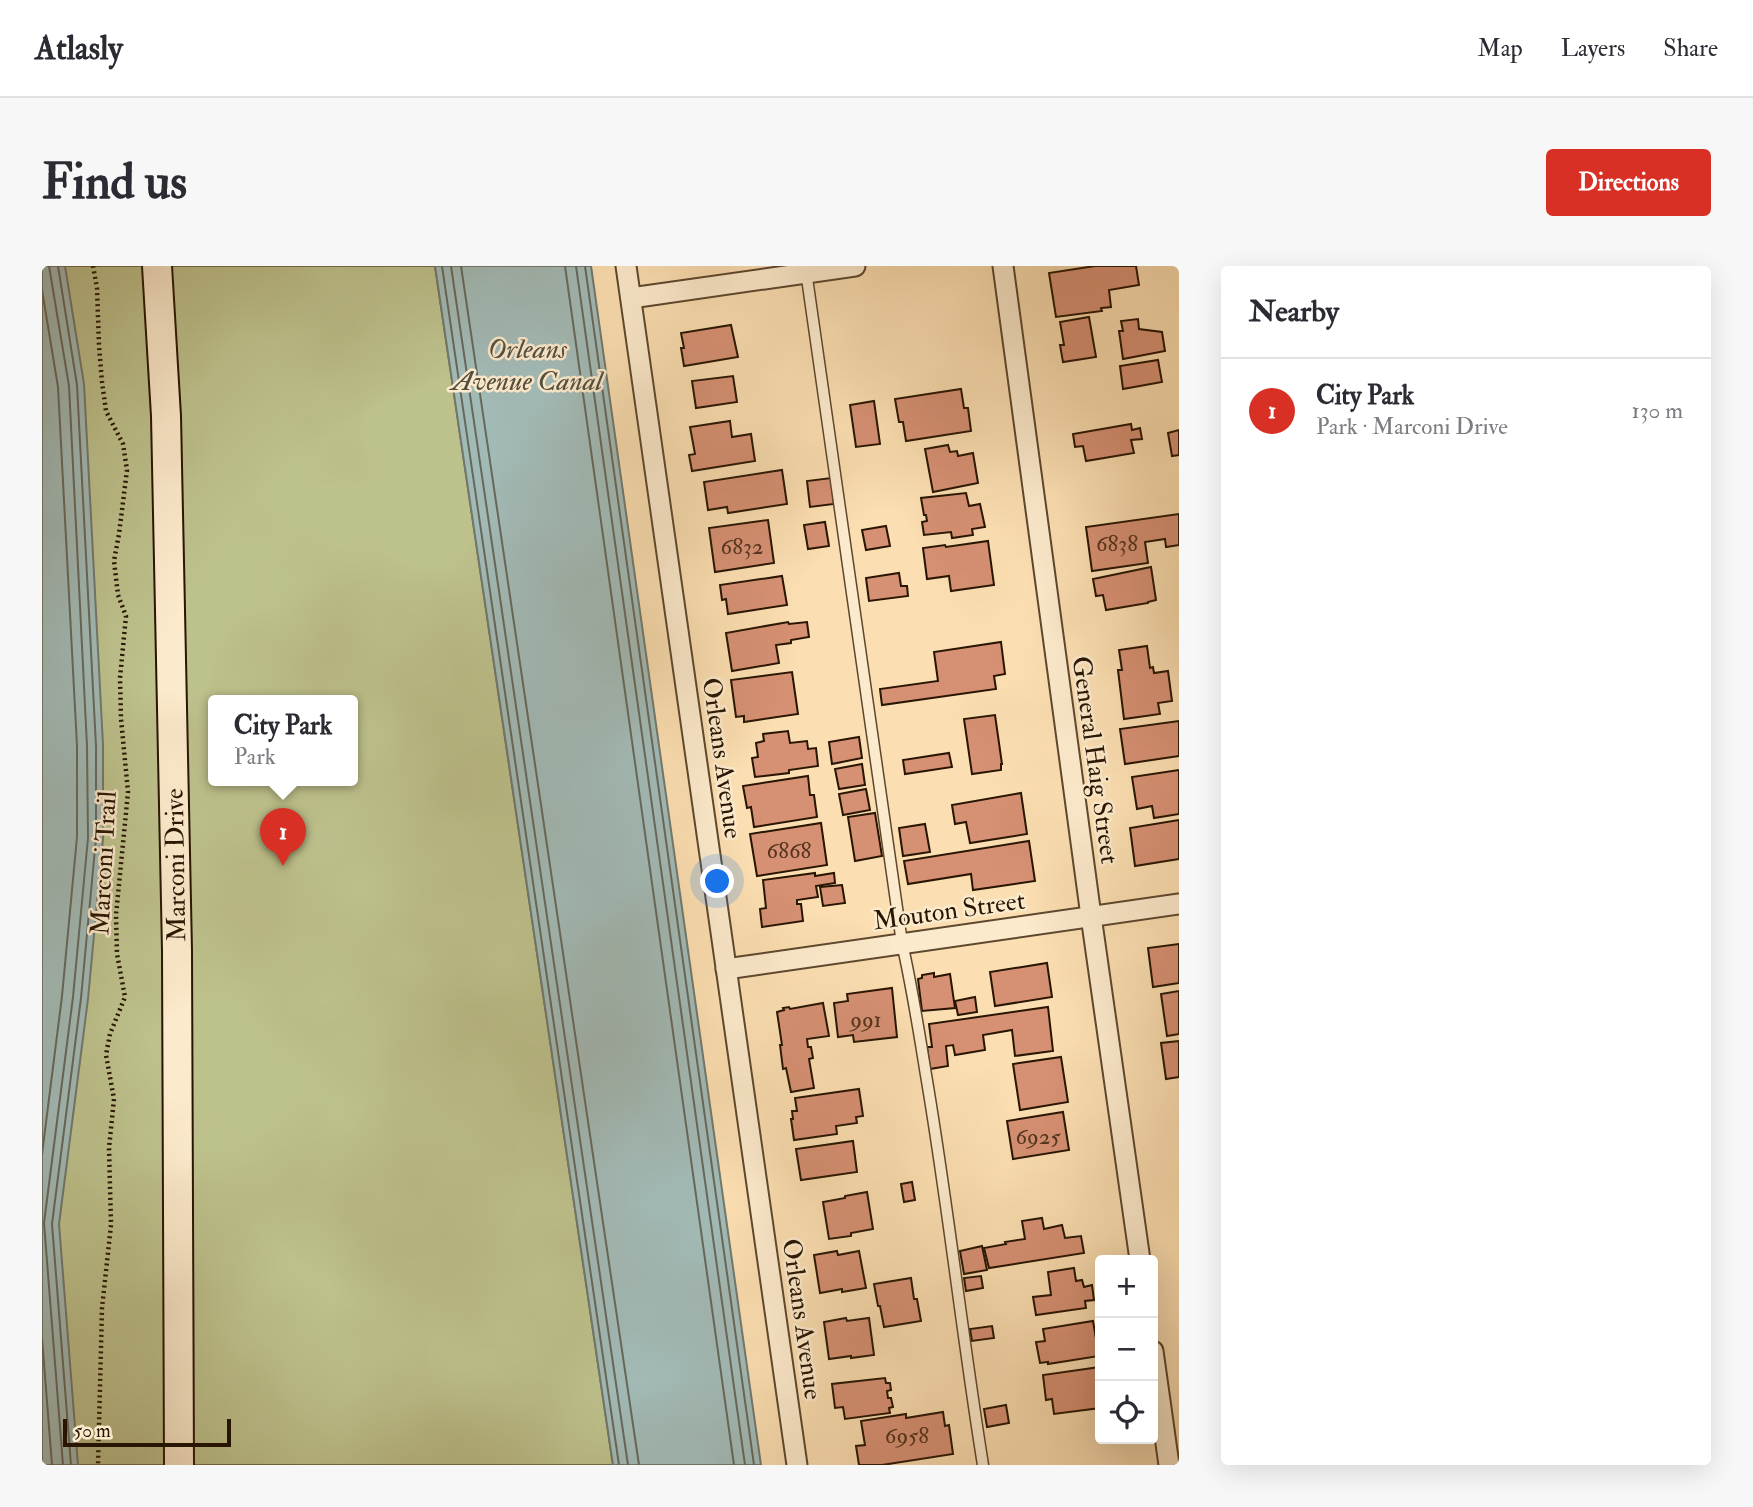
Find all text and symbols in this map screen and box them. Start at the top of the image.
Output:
text: Atlasly [35,28,123,69]
text: Map [1478,33,1523,64]
text: Layers [1561,33,1625,64]
text: Share [1663,33,1718,64]
button: Directions [1546,149,1711,216]
text: Find us [42,152,187,213]
text: Nearby [1249,293,1339,330]
water label: Orleans Avenue Canal [449,332,605,399]
text: City Park [1316,380,1414,412]
text: 1 [1268,396,1276,425]
text: 130 m [1631,396,1683,425]
text: Park · Marconi Drive [1316,412,1508,441]
house number: 6838 [1096,529,1138,558]
house number: 6832 [721,532,763,561]
street label: General Haig Street [1065,654,1125,866]
street label: Orleans Avenue [695,676,749,841]
popup [208,695,358,786]
text: City Park [234,710,332,742]
text: Park [234,742,276,771]
street label: Marconi Drive [159,788,193,942]
street label: Marconi Trail [84,790,124,936]
pin: 1 [260,808,306,866]
house number: 6868 [767,836,812,865]
your location [700,864,734,898]
street label: Mouton Street [871,885,1027,937]
house number: 991 [848,1005,882,1034]
house number: 6925 [1015,1122,1061,1151]
street label: Orleans Avenue [775,1237,829,1402]
map controls [1095,1255,1158,1444]
button: + [1095,1255,1158,1318]
button: − [1095,1318,1158,1381]
button: locate [1095,1381,1158,1444]
scale bar [63,1416,231,1448]
text: 50 m [74,1419,111,1443]
house number: 6958 [885,1421,929,1450]

